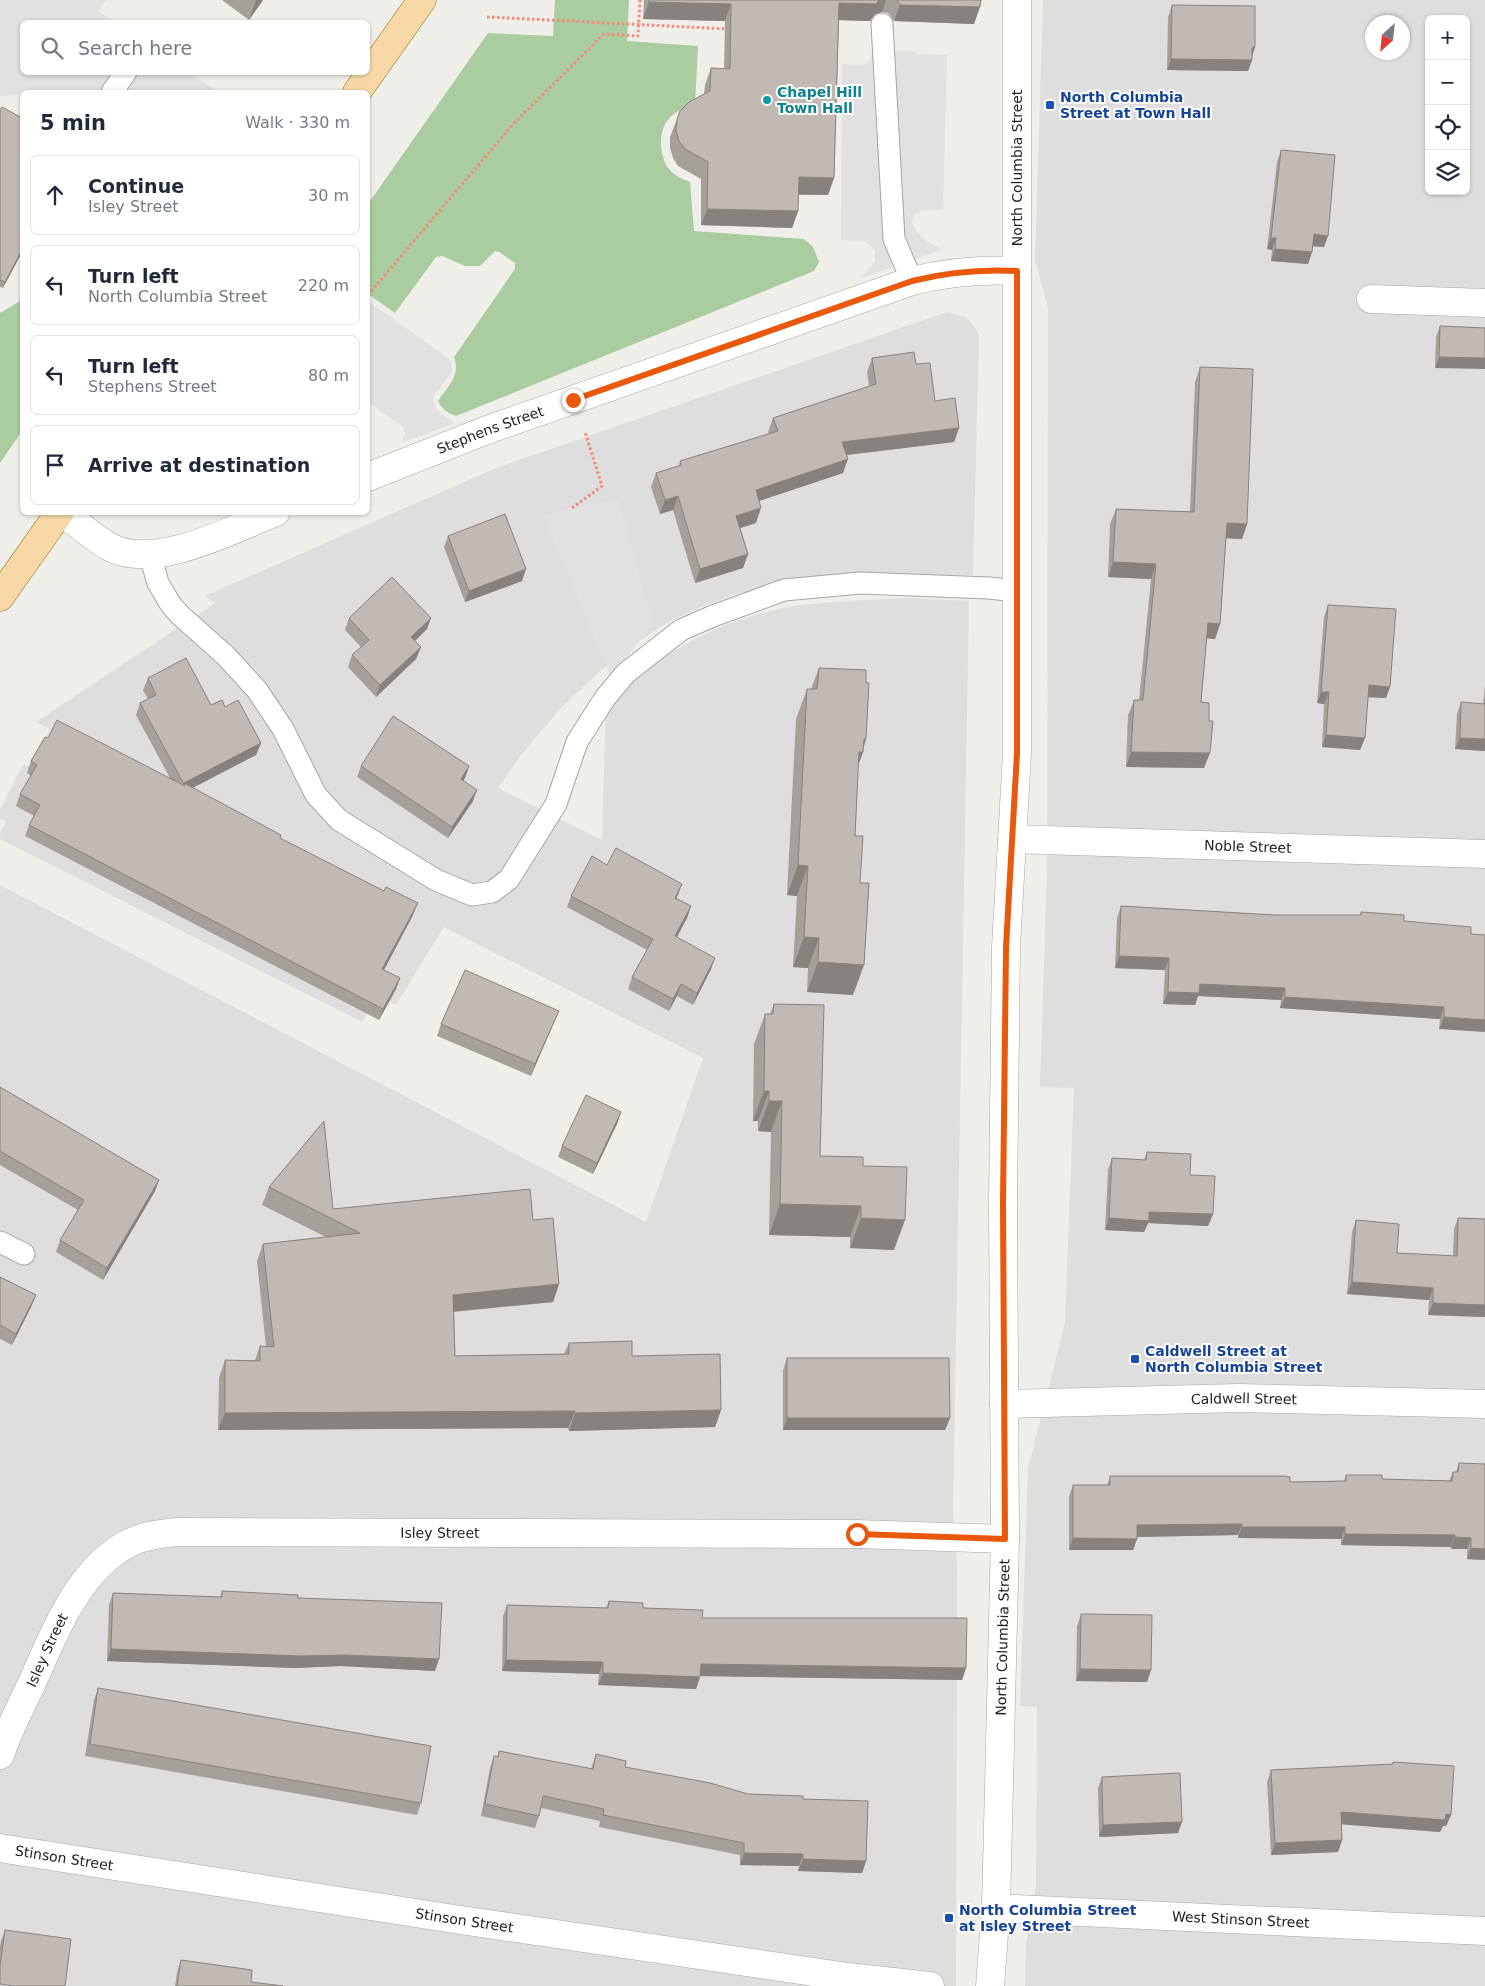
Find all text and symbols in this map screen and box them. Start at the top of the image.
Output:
north arrow [1365,15,1410,60]
map controls [1425,15,1470,195]
button: + [1425,15,1470,60]
search box [20,20,370,75]
icon: search [38,34,66,62]
text: Search here [78,37,192,59]
button: − [1425,60,1470,105]
place label: Chapel Hill Town Hall [777,84,862,116]
street label: North Columbia Street [1009,89,1025,246]
place label: North Columbia Street at Town Hall [1060,89,1211,121]
marker: Chapel Hill Town Hall [761,94,773,106]
marker: North Columbia Street at Town Hall [1044,99,1056,111]
button: locate [1425,105,1470,150]
text: 5 min [40,111,106,135]
text: Walk · 330 m [245,113,350,132]
button: layers [1425,150,1470,195]
text: Continue [88,175,184,197]
icon: ahead [41,181,69,209]
text: 30 m [308,186,349,205]
text: Isley Street [88,197,179,216]
text: Turn left [88,265,179,287]
icon: left [41,271,69,299]
text: 220 m [298,276,349,295]
text: North Columbia Street [88,287,267,306]
text: Turn left [88,355,179,377]
icon: left [41,361,69,389]
text: 80 m [308,366,349,385]
text: Stephens Street [88,377,217,396]
route end [562,389,585,412]
street label: Stephens Street [435,403,546,457]
icon: arrive [41,451,69,479]
text: Arrive at destination [88,454,310,476]
street label: Noble Street [1204,837,1292,856]
place label: Caldwell Street at North Columbia Street [1145,1343,1323,1375]
marker: Caldwell Street at North Columbia Street [1129,1353,1141,1365]
street label: Caldwell Street [1191,1390,1298,1407]
route start [846,1523,869,1546]
street label: Isley Street [400,1525,480,1541]
street label: North Columbia Street [993,1558,1013,1716]
street label: Isley Street [23,1610,71,1689]
street label: Stinson Street [14,1842,115,1874]
place label: North Columbia Street at Isley Street [959,1902,1137,1934]
street label: Stinson Street [414,1905,515,1936]
street label: West Stinson Street [1172,1908,1310,1931]
marker: North Columbia Street at Isley Street [943,1912,955,1924]

